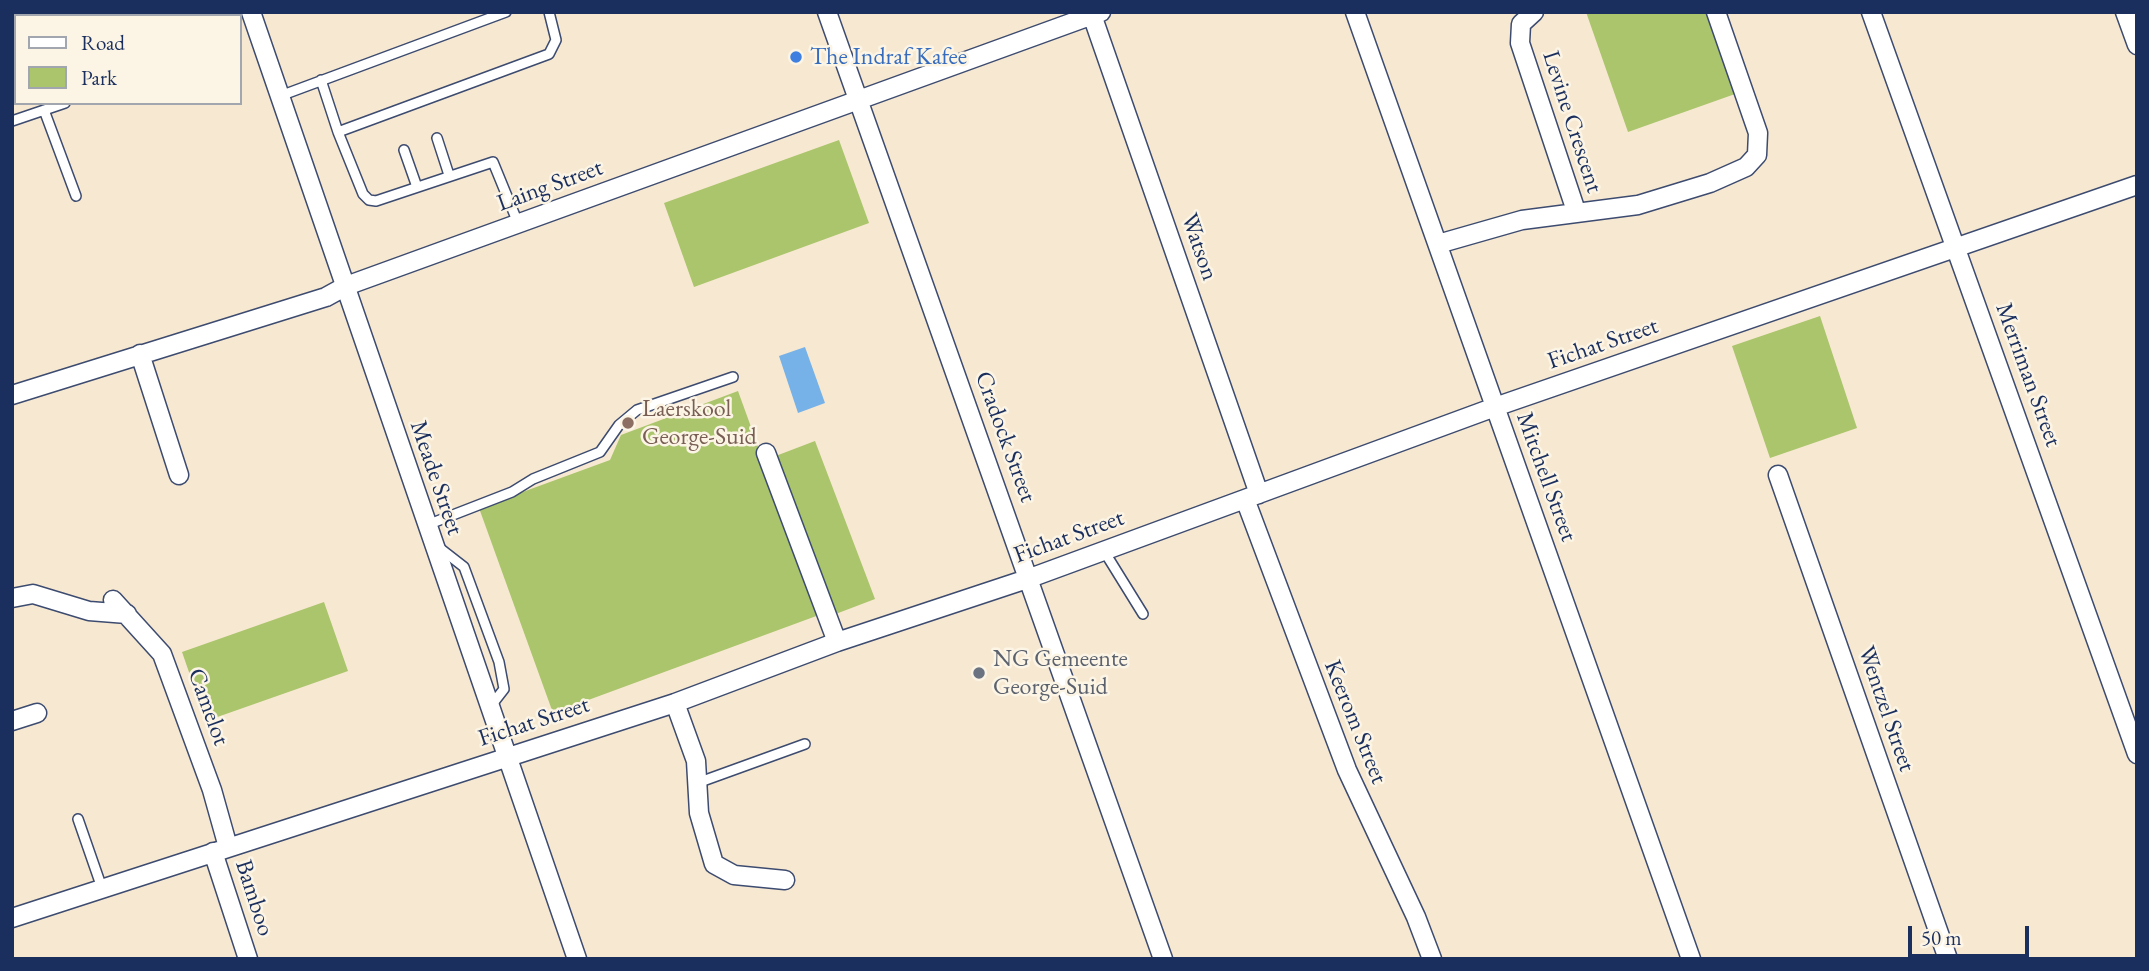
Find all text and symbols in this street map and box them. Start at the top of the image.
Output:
legend [14,14,242,105]
text: Road [81,29,125,56]
place label: The Indraf Kafee [810,43,967,71]
street label: Levine Crescent [1535,47,1609,197]
marker: The Indraf Kafee [788,49,804,65]
text: Park [81,64,117,91]
street label: Laing Street [493,154,607,218]
street label: Watson [1174,210,1224,284]
street label: Merriman Street [1989,299,2067,451]
street label: Fichat Street [1544,312,1662,376]
street label: Cradock Street [968,368,1042,506]
place label: Laerskool George-Suid [642,395,757,451]
street label: Mitchell Street [1509,408,1583,546]
marker: Laerskool George-Suid [620,415,636,431]
street label: Meade Street [403,417,469,539]
street label: Fichat Street [1010,504,1128,570]
street label: Wentzel Street [1851,642,1921,776]
place label: NG Gemeente George-Suid [993,645,1128,701]
street label: Keerom Street [1317,656,1393,788]
street label: Camelot [181,665,235,749]
marker: NG Gemeente George-Suid [971,665,987,681]
street label: Fichat Street [475,691,593,753]
street label: Bamboo [228,856,280,940]
scale bar [1911,912,2032,956]
text: 50 m [1921,924,1962,951]

